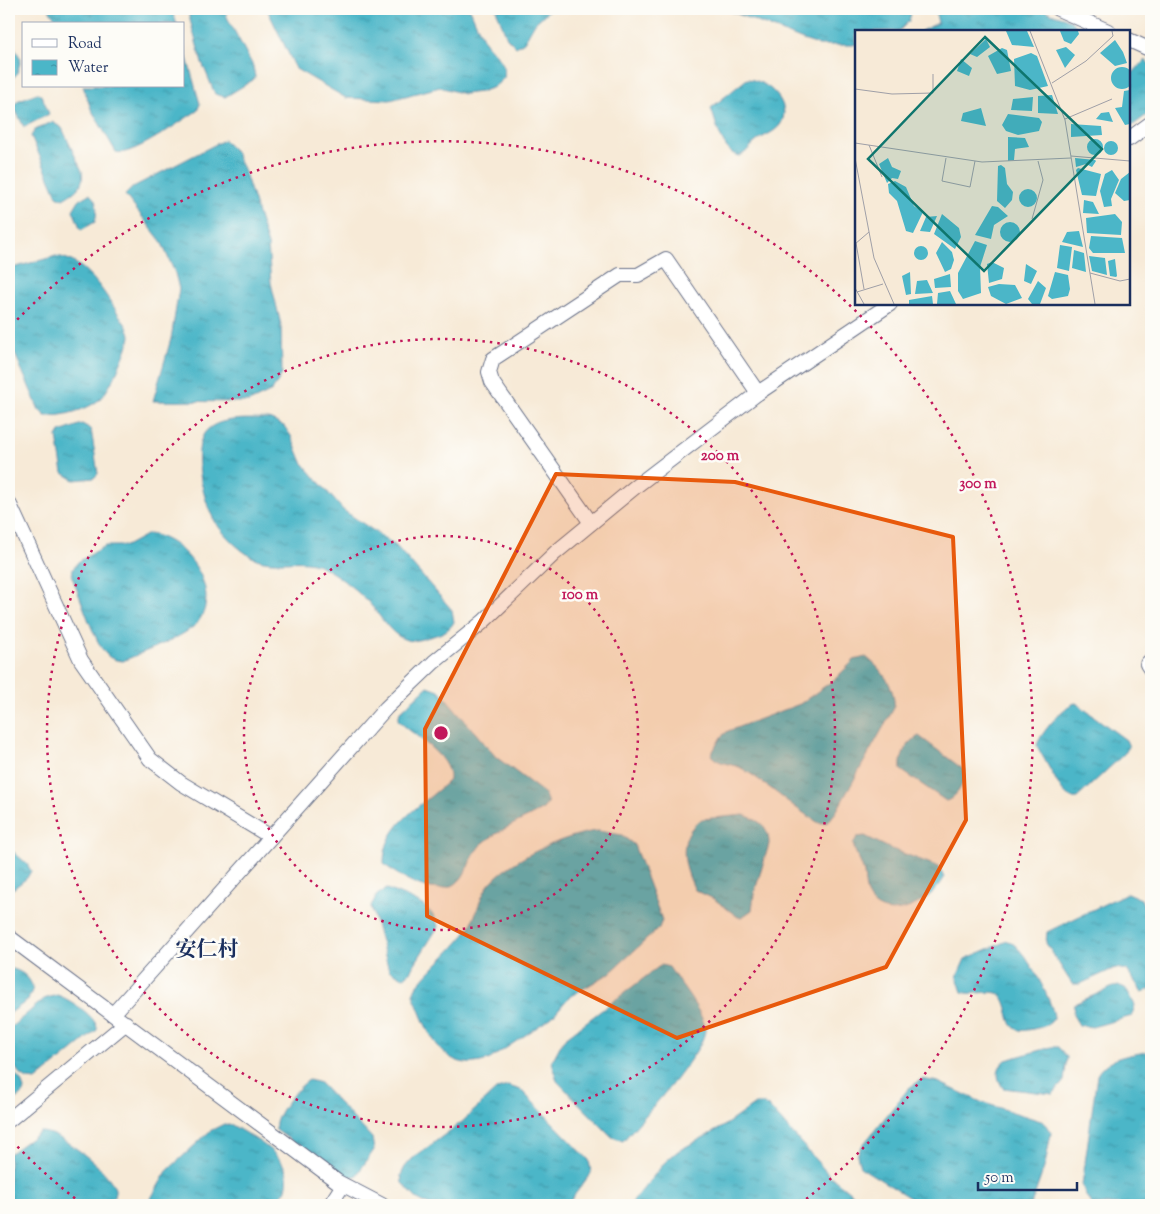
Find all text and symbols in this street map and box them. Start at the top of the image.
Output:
legend [22,22,185,88]
inset map [855,30,1130,305]
text: Road [68,34,102,55]
text: Water [68,58,109,79]
text: 200 m [701,446,740,467]
text: 300 m [959,474,997,495]
text: 100 m [562,585,599,606]
centre of rings [432,724,450,742]
district label: 安仁村 [176,936,239,966]
scale bar [978,1159,1076,1191]
text: 50 m [984,1168,1014,1189]

